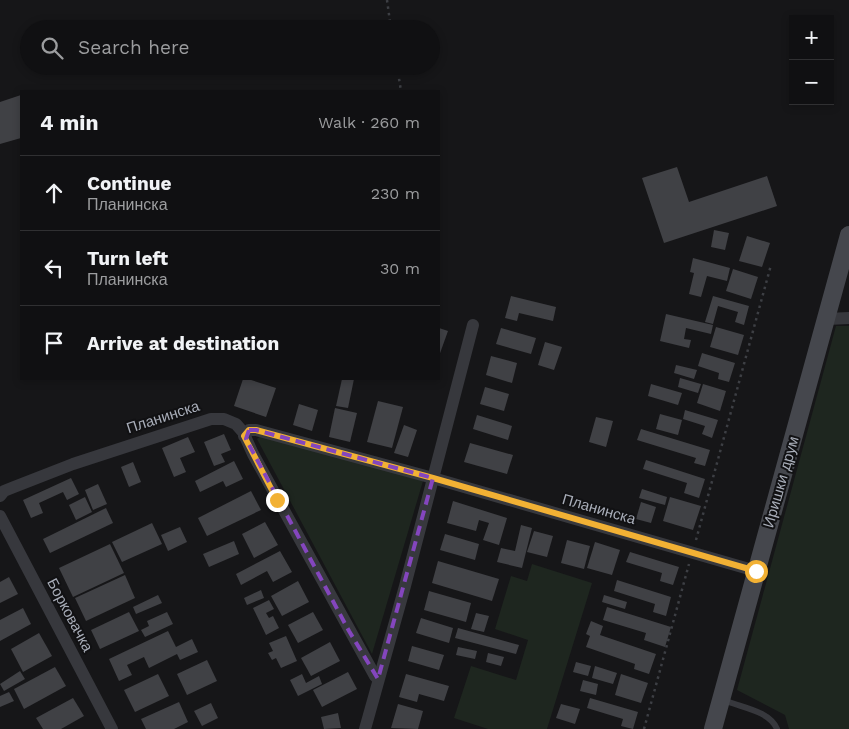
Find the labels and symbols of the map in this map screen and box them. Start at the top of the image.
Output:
street label: Планинска [124,397,202,437]
street label: Иришки друм [759,434,803,530]
route end [266,489,289,512]
street label: Планинска [560,490,638,528]
route start [745,560,768,583]
street label: Борковачка [43,575,97,655]

